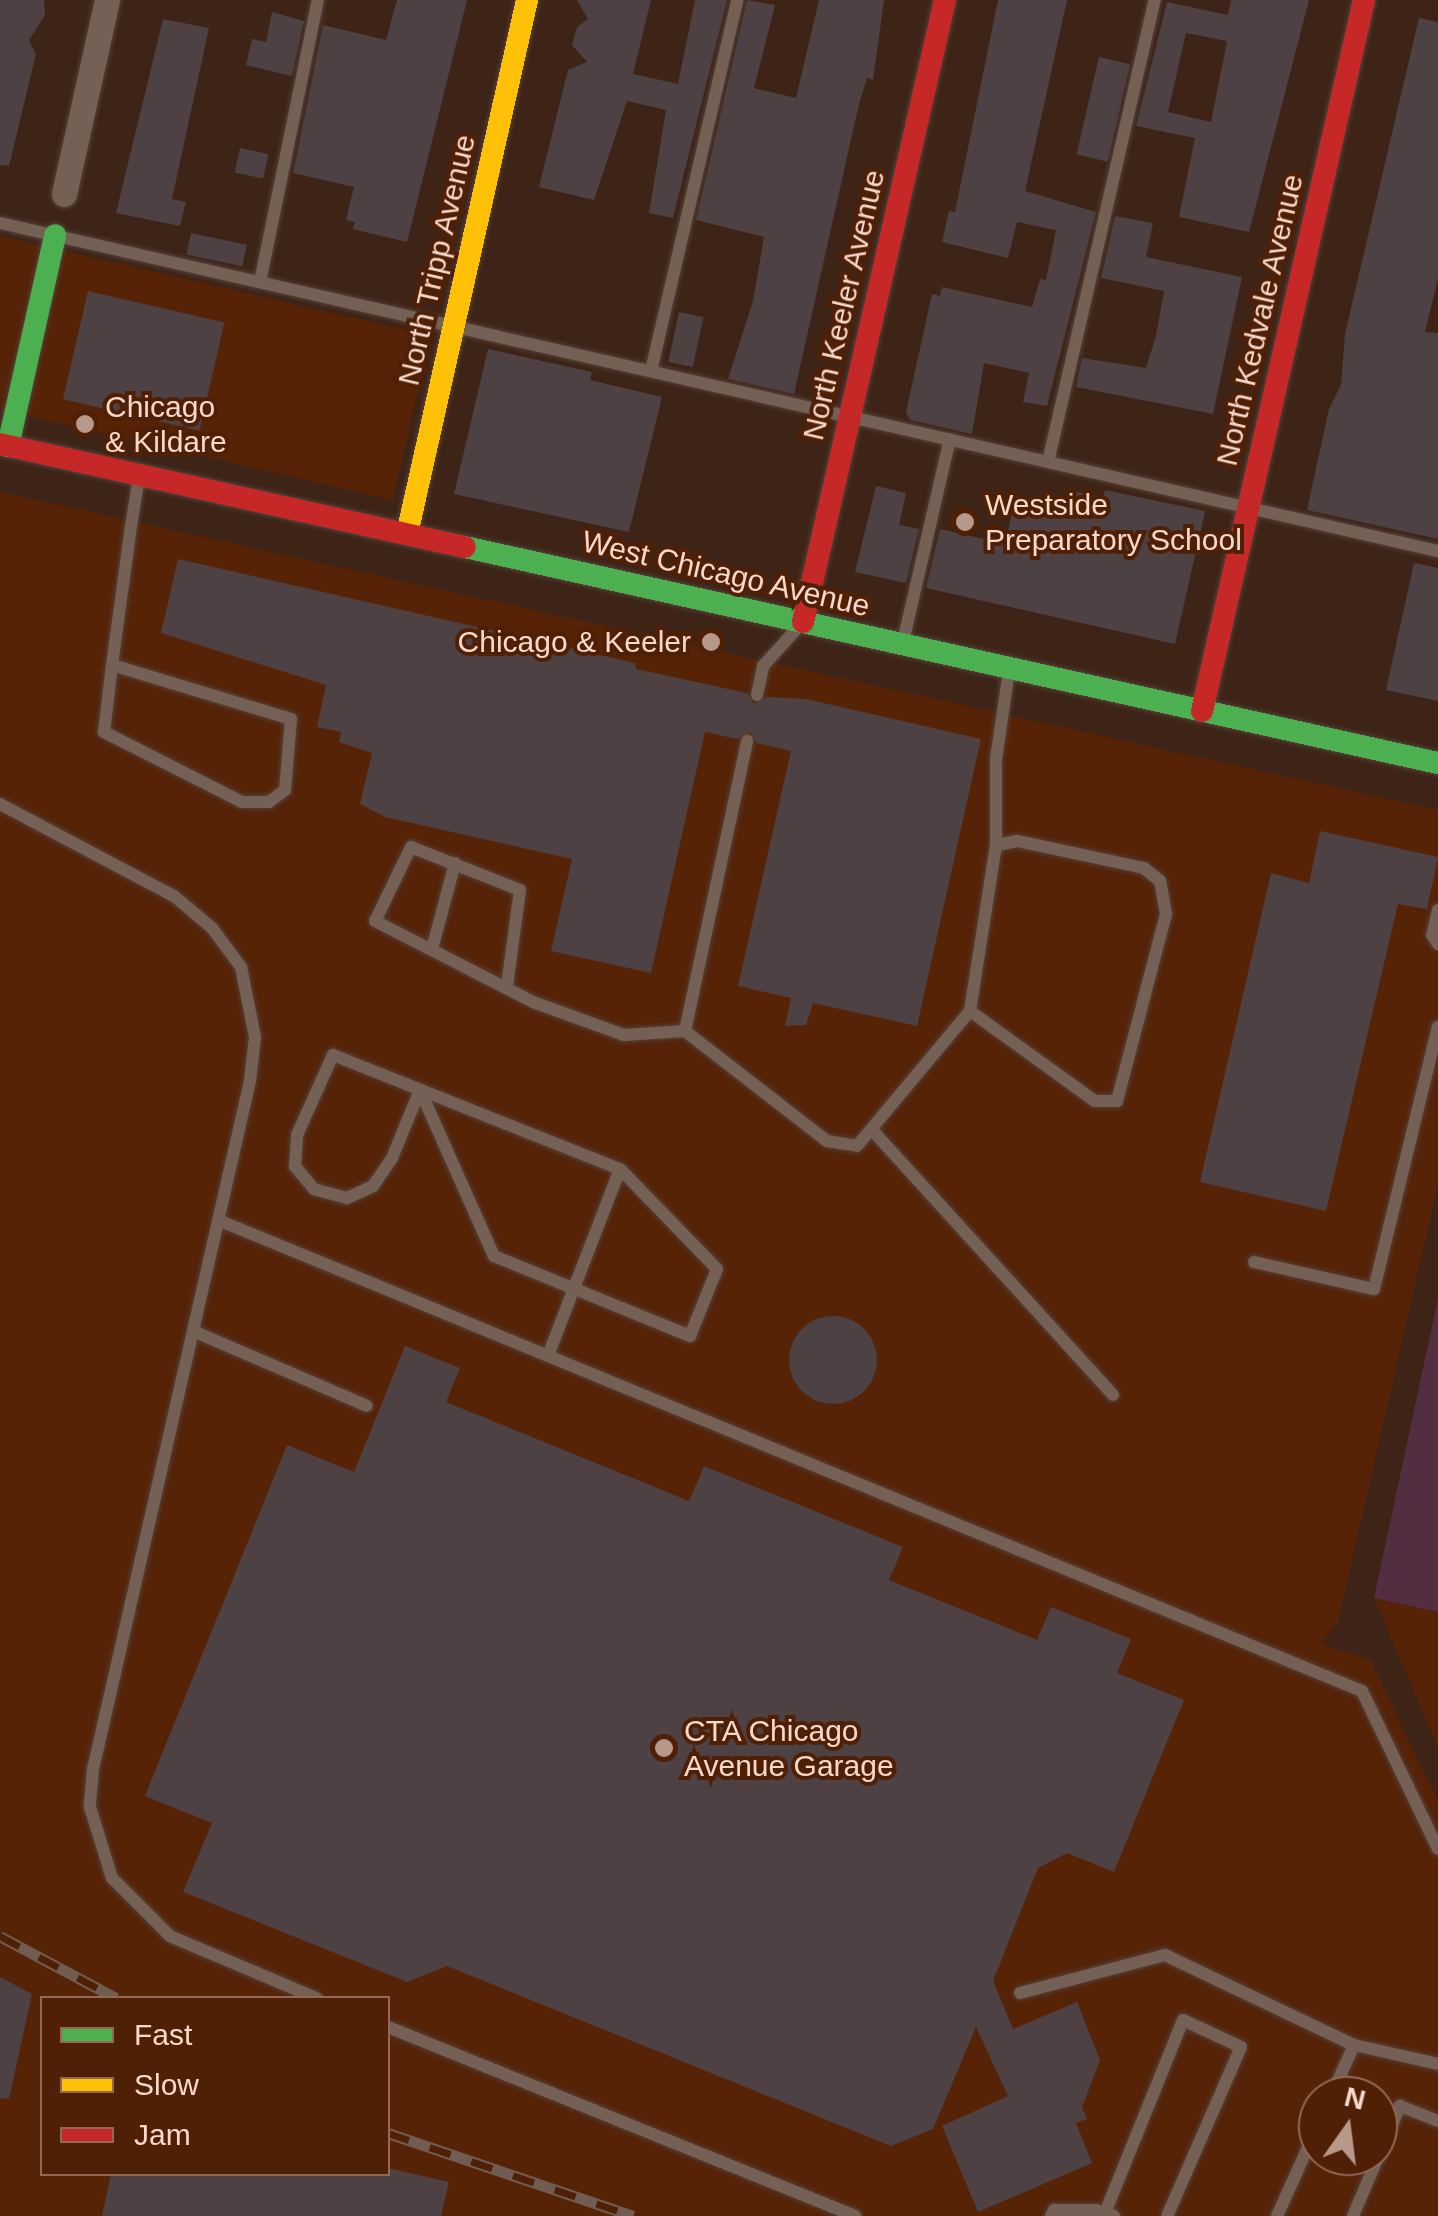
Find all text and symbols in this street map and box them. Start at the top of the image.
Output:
street label: North Tripp Avenue [390,130,484,390]
street label: North Keeler Avenue [795,166,893,444]
street label: North Kedvale Avenue [1209,170,1311,470]
place label: Chicago & Kildare [105,389,227,460]
marker: Chicago & Kildare [74,413,96,435]
place label: Westside Preparatory School [985,487,1242,558]
marker: Westside Preparatory School [954,511,976,533]
street label: West Chicago Avenue [578,523,874,625]
place label: Chicago & Keeler [458,624,691,660]
marker: Chicago & Keeler [700,631,722,653]
place label: CTA Chicago Avenue Garage [684,1713,894,1784]
marker: CTA Chicago Avenue Garage [653,1737,675,1759]
legend [40,1996,390,2176]
text: Fast [134,2018,192,2051]
text: Slow [134,2068,199,2101]
north arrow [1298,2076,1398,2176]
text: N [1341,2081,1368,2116]
text: Jam [134,2118,191,2151]

